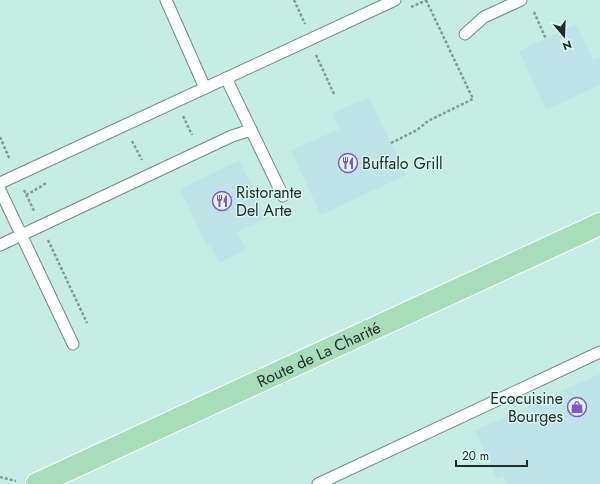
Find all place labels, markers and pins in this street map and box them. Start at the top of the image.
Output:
restaurant icon: Buffalo Grill [337,152,359,174]
place label: Buffalo Grill [362,152,443,175]
place label: Ristorante Del Arte [236,181,302,222]
restaurant icon: Ristorante Del Arte [211,190,233,212]
place label: Ecocuisine Bourges [490,387,563,428]
shop icon: Ecocuisine Bourges [566,396,588,418]

